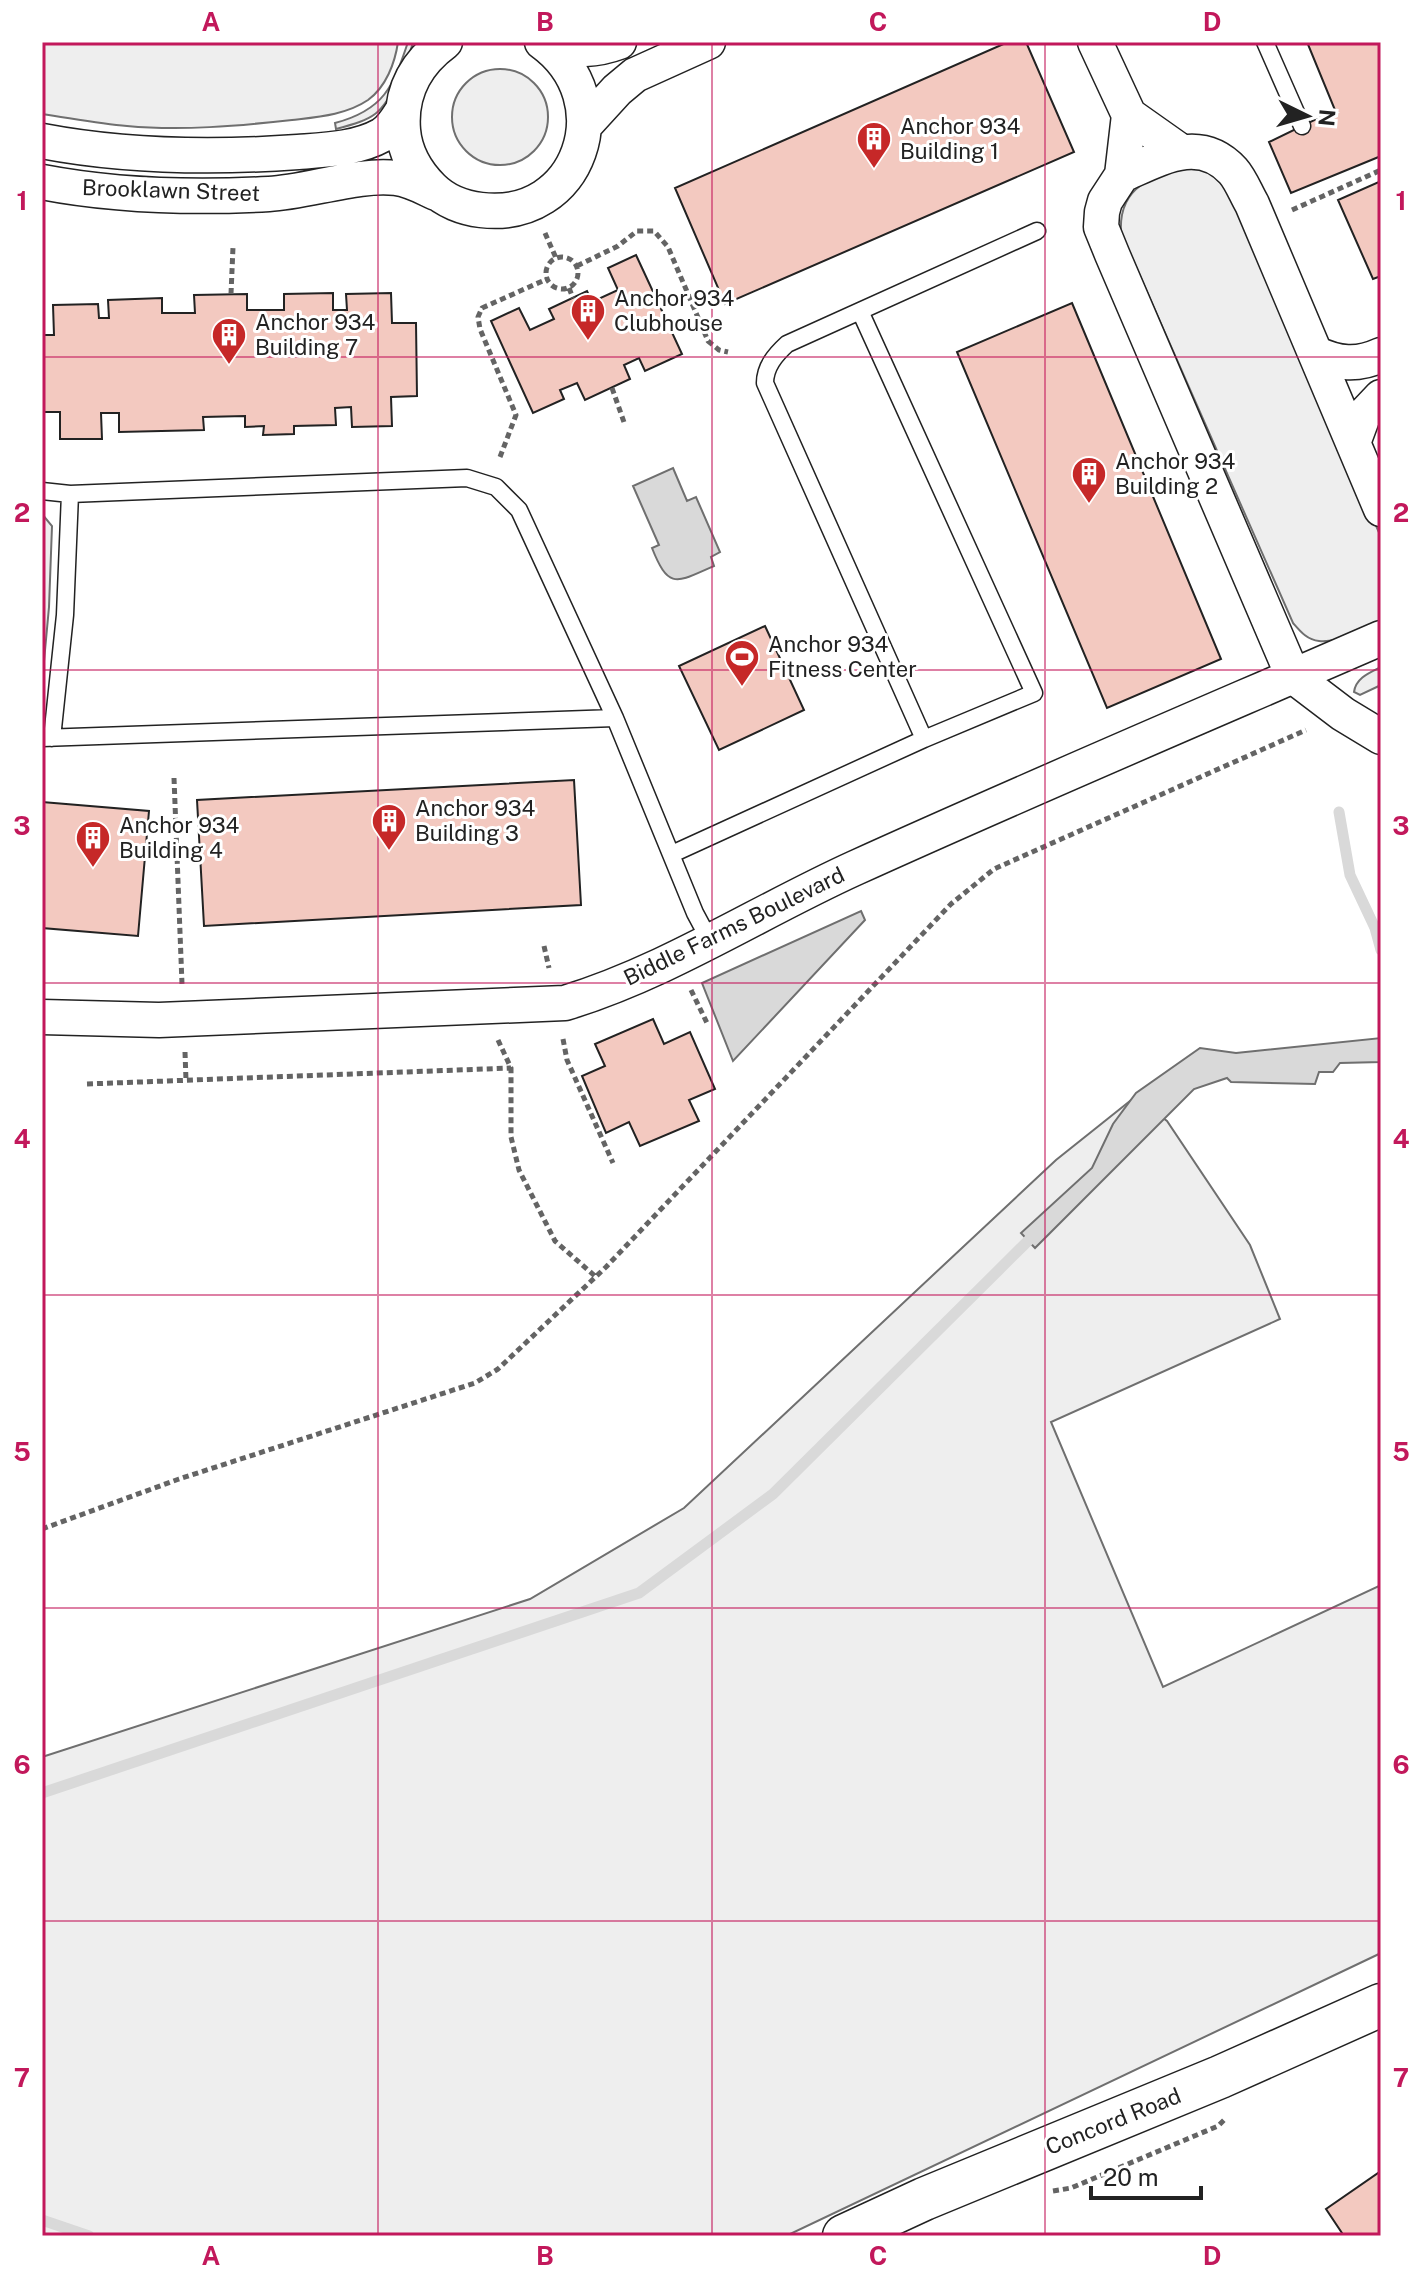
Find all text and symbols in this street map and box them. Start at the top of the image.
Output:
text: A [202,6,221,37]
text: B [536,6,554,37]
text: C [869,6,887,37]
text: D [1203,6,1221,37]
north arrow [1267,76,1347,156]
text: N [1313,108,1341,127]
place label: Anchor 934 Building 1 [900,113,1021,164]
building icon: Anchor 934 Building 1 [855,120,893,170]
street label: Brooklawn Street [81,174,261,206]
text: 1 [16,185,28,216]
text: 1 [1395,185,1407,216]
place label: Anchor 934 Clubhouse [614,285,735,336]
building icon: Anchor 934 Clubhouse [569,292,607,342]
place label: Anchor 934 Building 7 [255,309,376,360]
building icon: Anchor 934 Building 7 [210,316,248,366]
place label: Anchor 934 Building 2 [1115,448,1236,499]
building icon: Anchor 934 Building 2 [1070,455,1108,505]
text: 2 [14,497,30,528]
text: 2 [1393,497,1409,528]
place label: Anchor 934 Fitness Center [768,631,917,682]
sports icon: Anchor 934 Fitness Center [723,638,761,688]
place label: Anchor 934 Building 3 [415,795,536,846]
building icon: Anchor 934 Building 3 [370,802,408,852]
text: 3 [13,810,31,841]
text: 3 [1392,810,1410,841]
place label: Anchor 934 Building 4 [119,812,240,863]
building icon: Anchor 934 Building 4 [74,819,112,869]
street label: Biddle Farms Boulevard [619,861,849,991]
text: 4 [13,1123,31,1154]
text: 4 [1392,1123,1410,1154]
text: 5 [13,1436,31,1467]
text: 5 [1392,1436,1410,1467]
text: 6 [13,1749,31,1780]
text: 6 [1392,1749,1410,1780]
text: 7 [14,2062,30,2093]
text: 7 [1393,2062,1409,2093]
street label: Concord Road [1042,2082,1184,2160]
scale bar [1091,2150,1201,2200]
text: 20 m [1103,2163,1159,2191]
text: A [202,2240,221,2271]
text: B [536,2240,554,2271]
text: C [869,2240,887,2271]
text: D [1203,2240,1221,2271]

